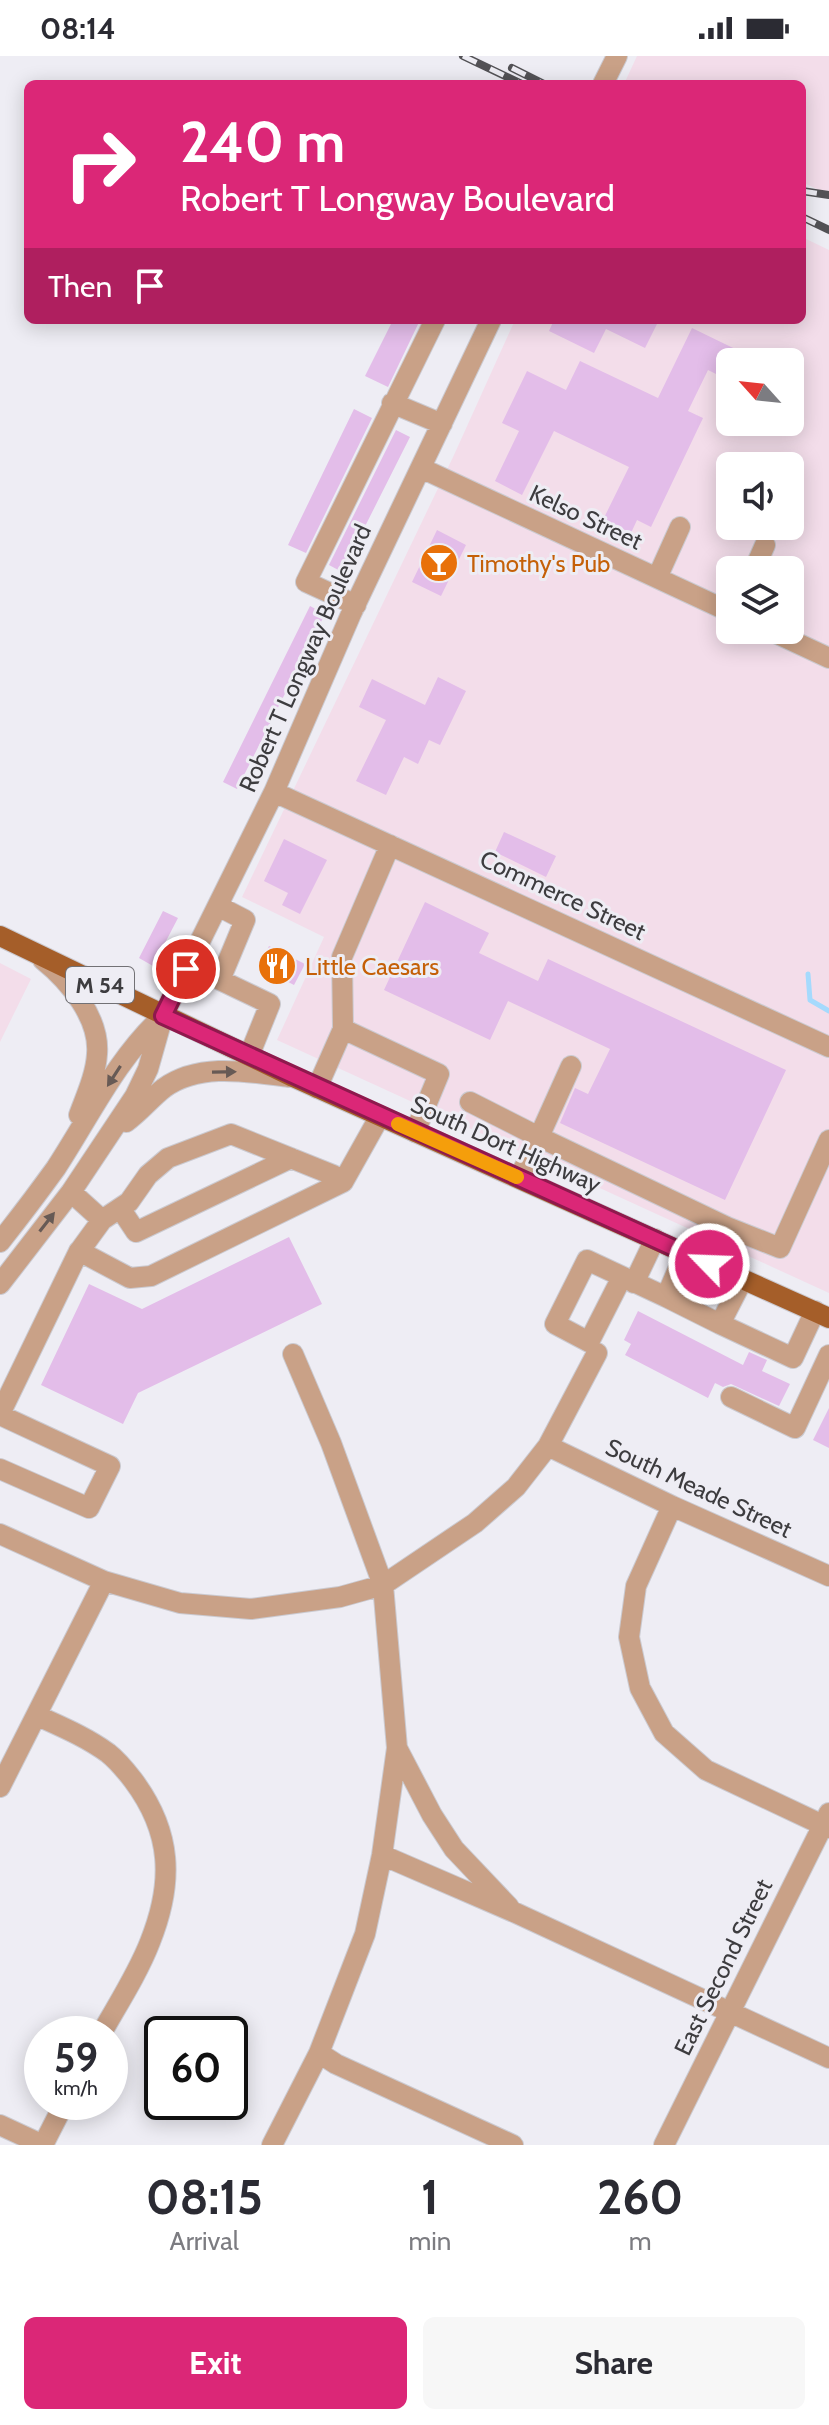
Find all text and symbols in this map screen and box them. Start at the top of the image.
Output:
text: 08:14 [40,10,116,47]
text: 240 m [180,108,345,176]
icon: right [48,112,152,216]
text: Robert T Longway Boulevard [180,176,615,220]
icon: arrive [128,264,172,308]
text: Then [48,268,112,305]
north arrow [716,348,804,436]
map controls [716,348,804,644]
button: sound [716,452,804,540]
street label: Kelso Street [525,478,647,556]
street label: Robert T Longway Boulevard [233,520,377,796]
bar icon: Timothy's Pub [418,542,460,584]
place label: Timothy's Pub [467,549,610,578]
button: layers [716,556,804,644]
street label: Commerce Street [476,844,650,946]
pin [152,935,220,1003]
restaurant icon: Little Caesars [256,945,298,987]
icon: arrive [164,947,208,991]
place label: Little Caesars [305,952,439,981]
road number: M 54 [66,967,134,1003]
one-way arrow [107,1065,121,1087]
one-way arrow [212,1065,237,1078]
street label: South Dort Highway [406,1089,606,1199]
one-way arrow [38,1212,55,1232]
position arrow [667,1222,751,1306]
street label: South Meade Street [601,1432,797,1544]
street label: East Second Street [668,1874,778,2060]
speed limit sign: 60 [144,2016,248,2120]
text: 59 [54,2033,98,2082]
text: km/h [54,2076,98,2100]
text: 08:15 [146,2168,263,2226]
text: 1 [421,2168,439,2226]
text: 260 [597,2168,683,2226]
text: Arrival [170,2225,239,2257]
text: min [408,2225,451,2257]
text: m [629,2225,652,2257]
button: Exit [24,2317,407,2409]
button: Share [423,2317,805,2409]

